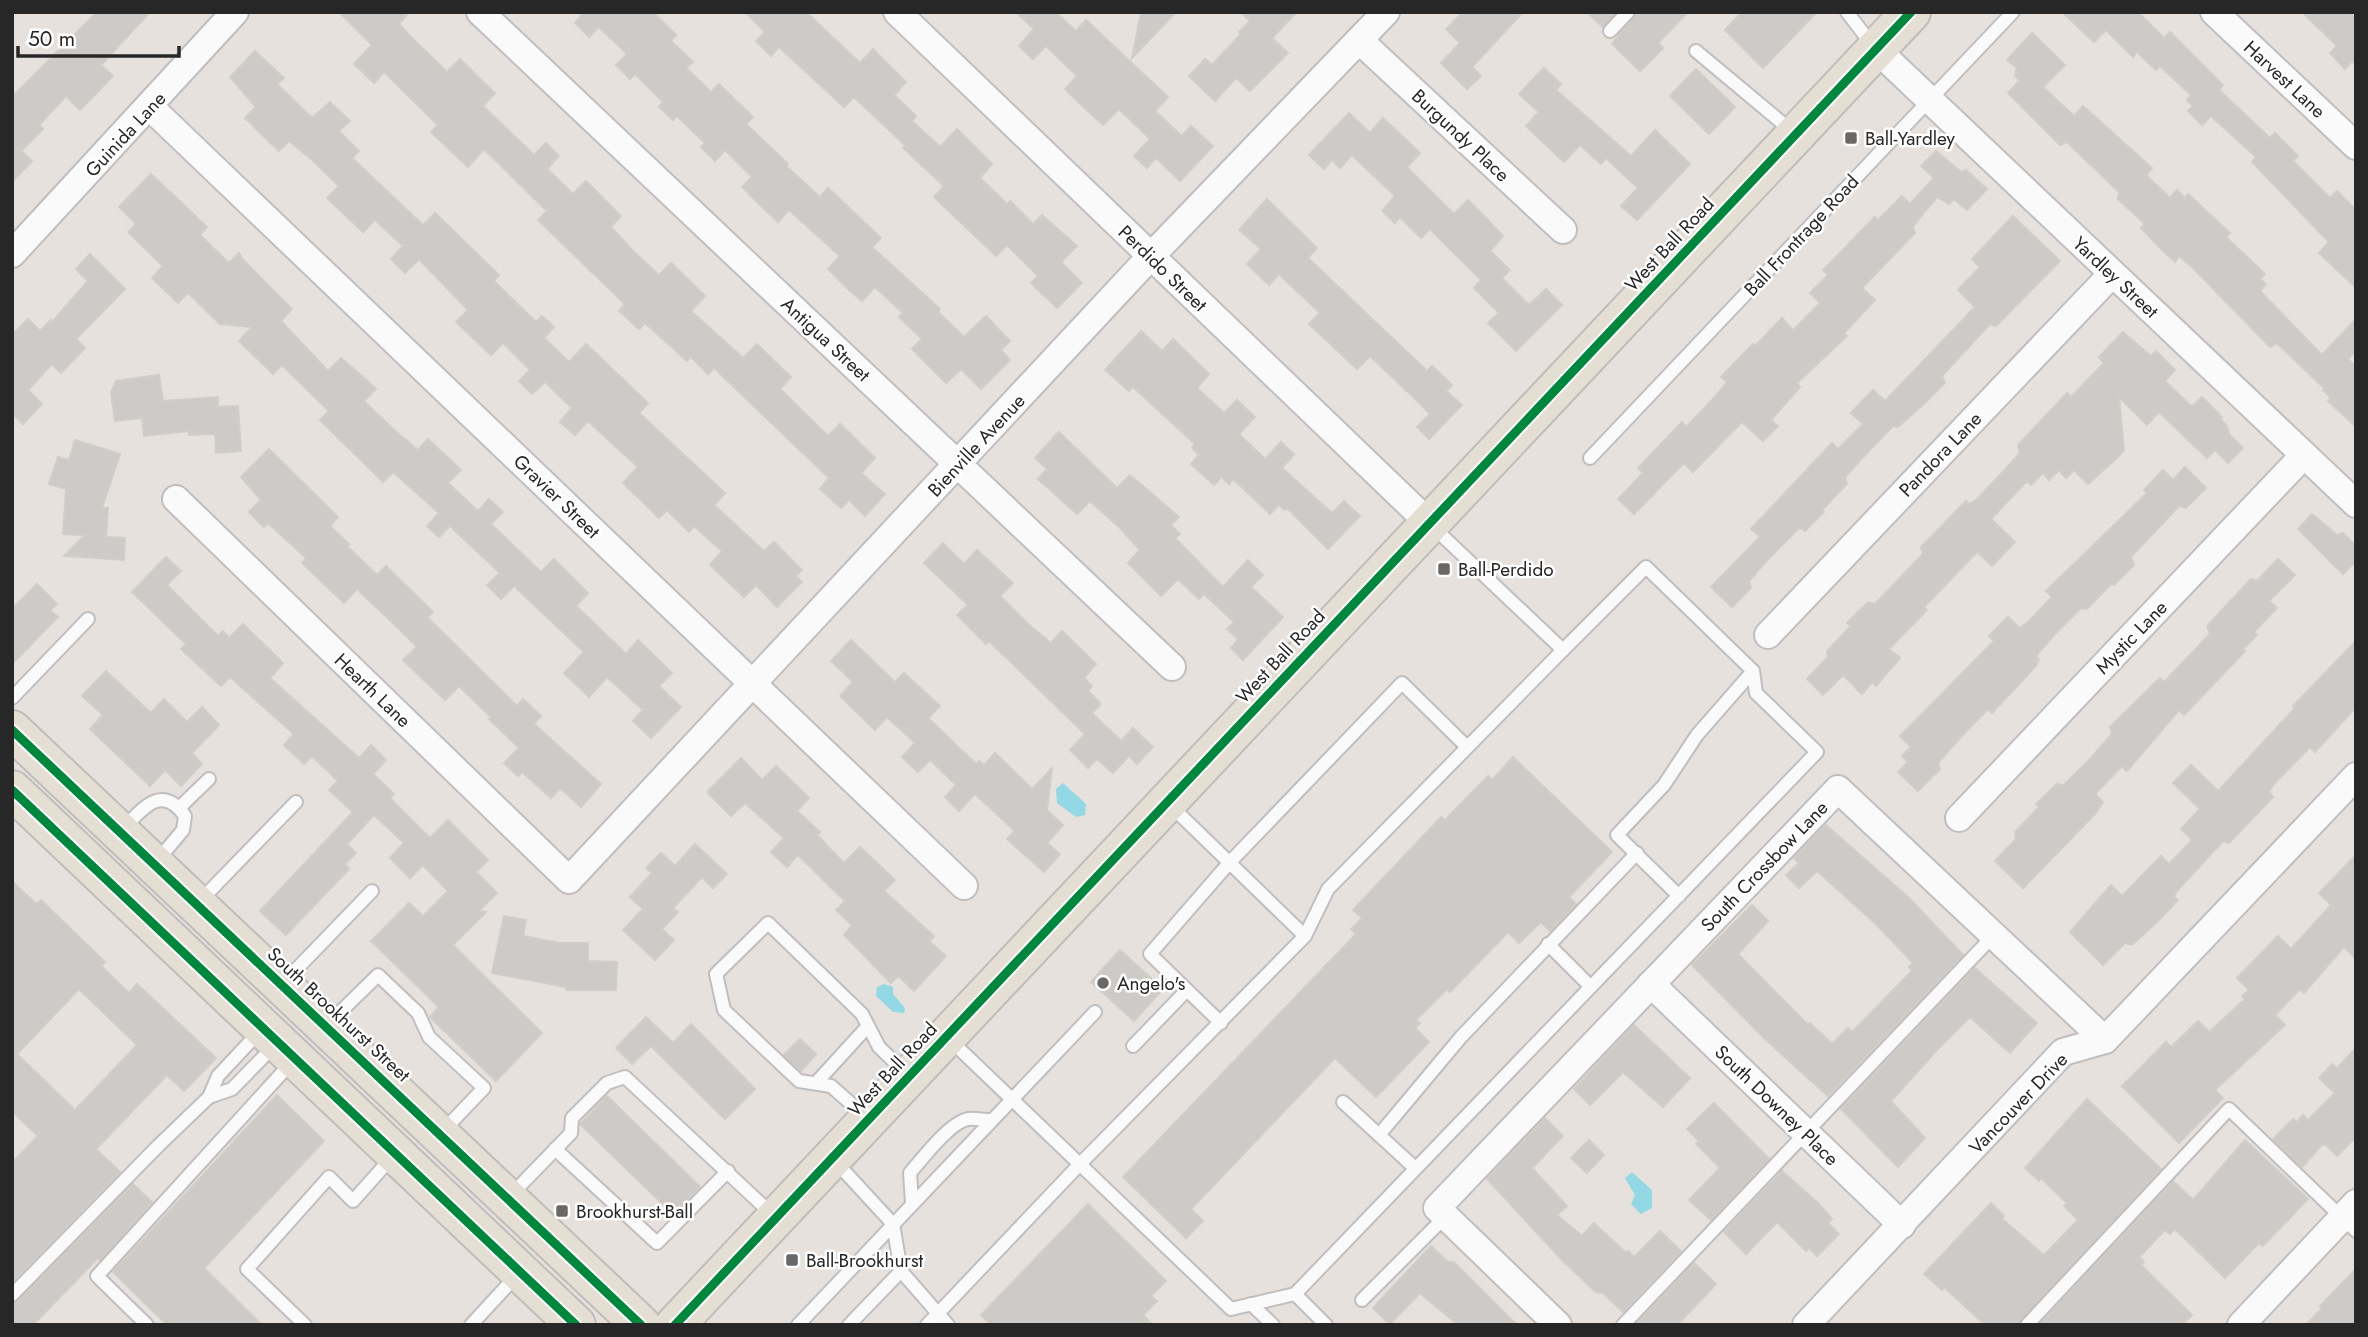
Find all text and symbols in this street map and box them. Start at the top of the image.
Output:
scale bar [18,14,178,58]
text: 50 m [28,24,75,54]
street label: Harvest Lane [2238,34,2332,125]
street label: Burgundy Place [1406,83,1516,188]
street label: Guinida Lane [79,86,172,183]
place label: Ball-Yardley [1865,125,1956,152]
marker: Ball-Yardley [1843,130,1859,146]
street label: Ball Frontrage Road [1738,169,1865,302]
street label: West Ball Road [1619,191,1720,297]
street label: Perdido Street [1112,219,1213,318]
street label: Yardley Street [2067,230,2165,325]
street label: Antigua Street [775,291,877,388]
street label: Bienville Avenue [922,388,1031,503]
street label: Pandora Lane [1893,406,1988,503]
street label: Gravier Street [507,448,606,545]
place label: Ball-Perdido [1458,556,1554,583]
marker: Ball-Perdido [1436,561,1452,577]
street label: Mystic Lane [2089,594,2174,680]
street label: West Ball Road [1230,603,1331,709]
street label: Hearth Lane [328,647,417,734]
street label: South Crossbow Lane [1695,795,1834,938]
street label: South Brookhurst Street [261,941,416,1088]
place label: Angelo's [1117,970,1186,997]
marker: Angelo's [1095,975,1111,991]
street label: West Ball Road [842,1016,943,1122]
street label: South Downey Place [1709,1039,1845,1172]
street label: Vancouver Drive [1963,1047,2074,1160]
place label: Brookhurst-Ball [576,1198,693,1225]
marker: Brookhurst-Ball [554,1203,570,1219]
place label: Ball-Brookhurst [806,1247,924,1274]
marker: Ball-Brookhurst [784,1252,800,1268]

